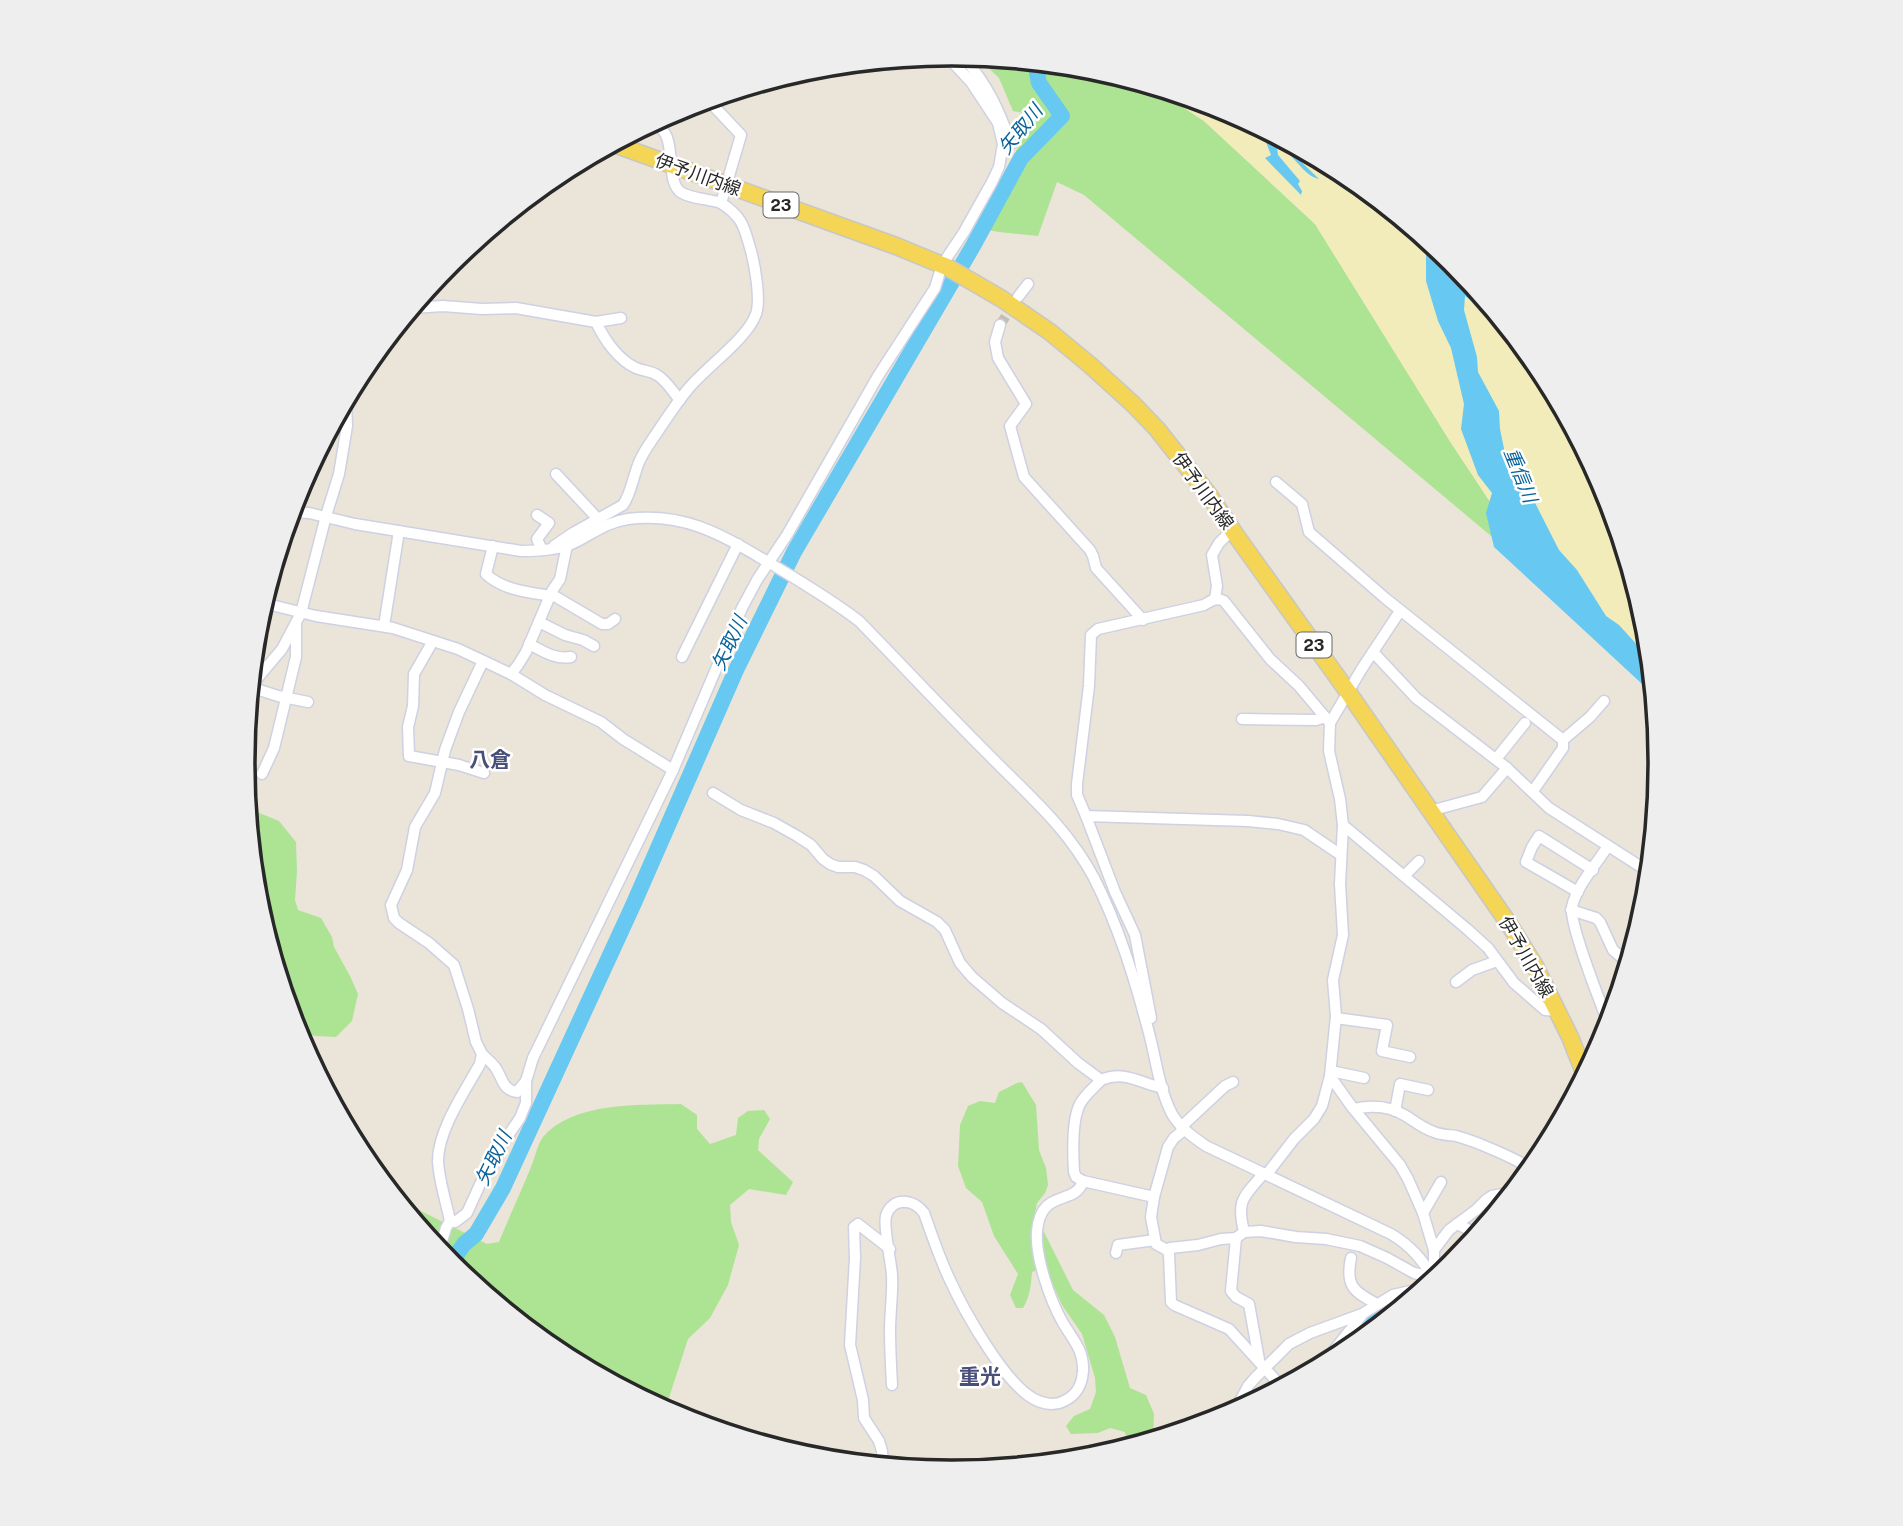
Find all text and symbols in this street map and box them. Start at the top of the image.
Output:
water label: 矢取川 [994,98,1048,158]
street label: 伊予川内線 [652,149,744,200]
road number: 23 [764,192,798,218]
water label: 重信川 [1500,444,1543,507]
street label: 伊予川内線 [1168,448,1238,533]
water label: 矢取川 [707,611,752,673]
road number: 23 [1296,632,1332,658]
district label: 八倉 [469,747,511,772]
street label: 伊予川内線 [1495,913,1558,1001]
water label: 矢取川 [471,1126,516,1188]
district label: 重光 [959,1364,1001,1389]

